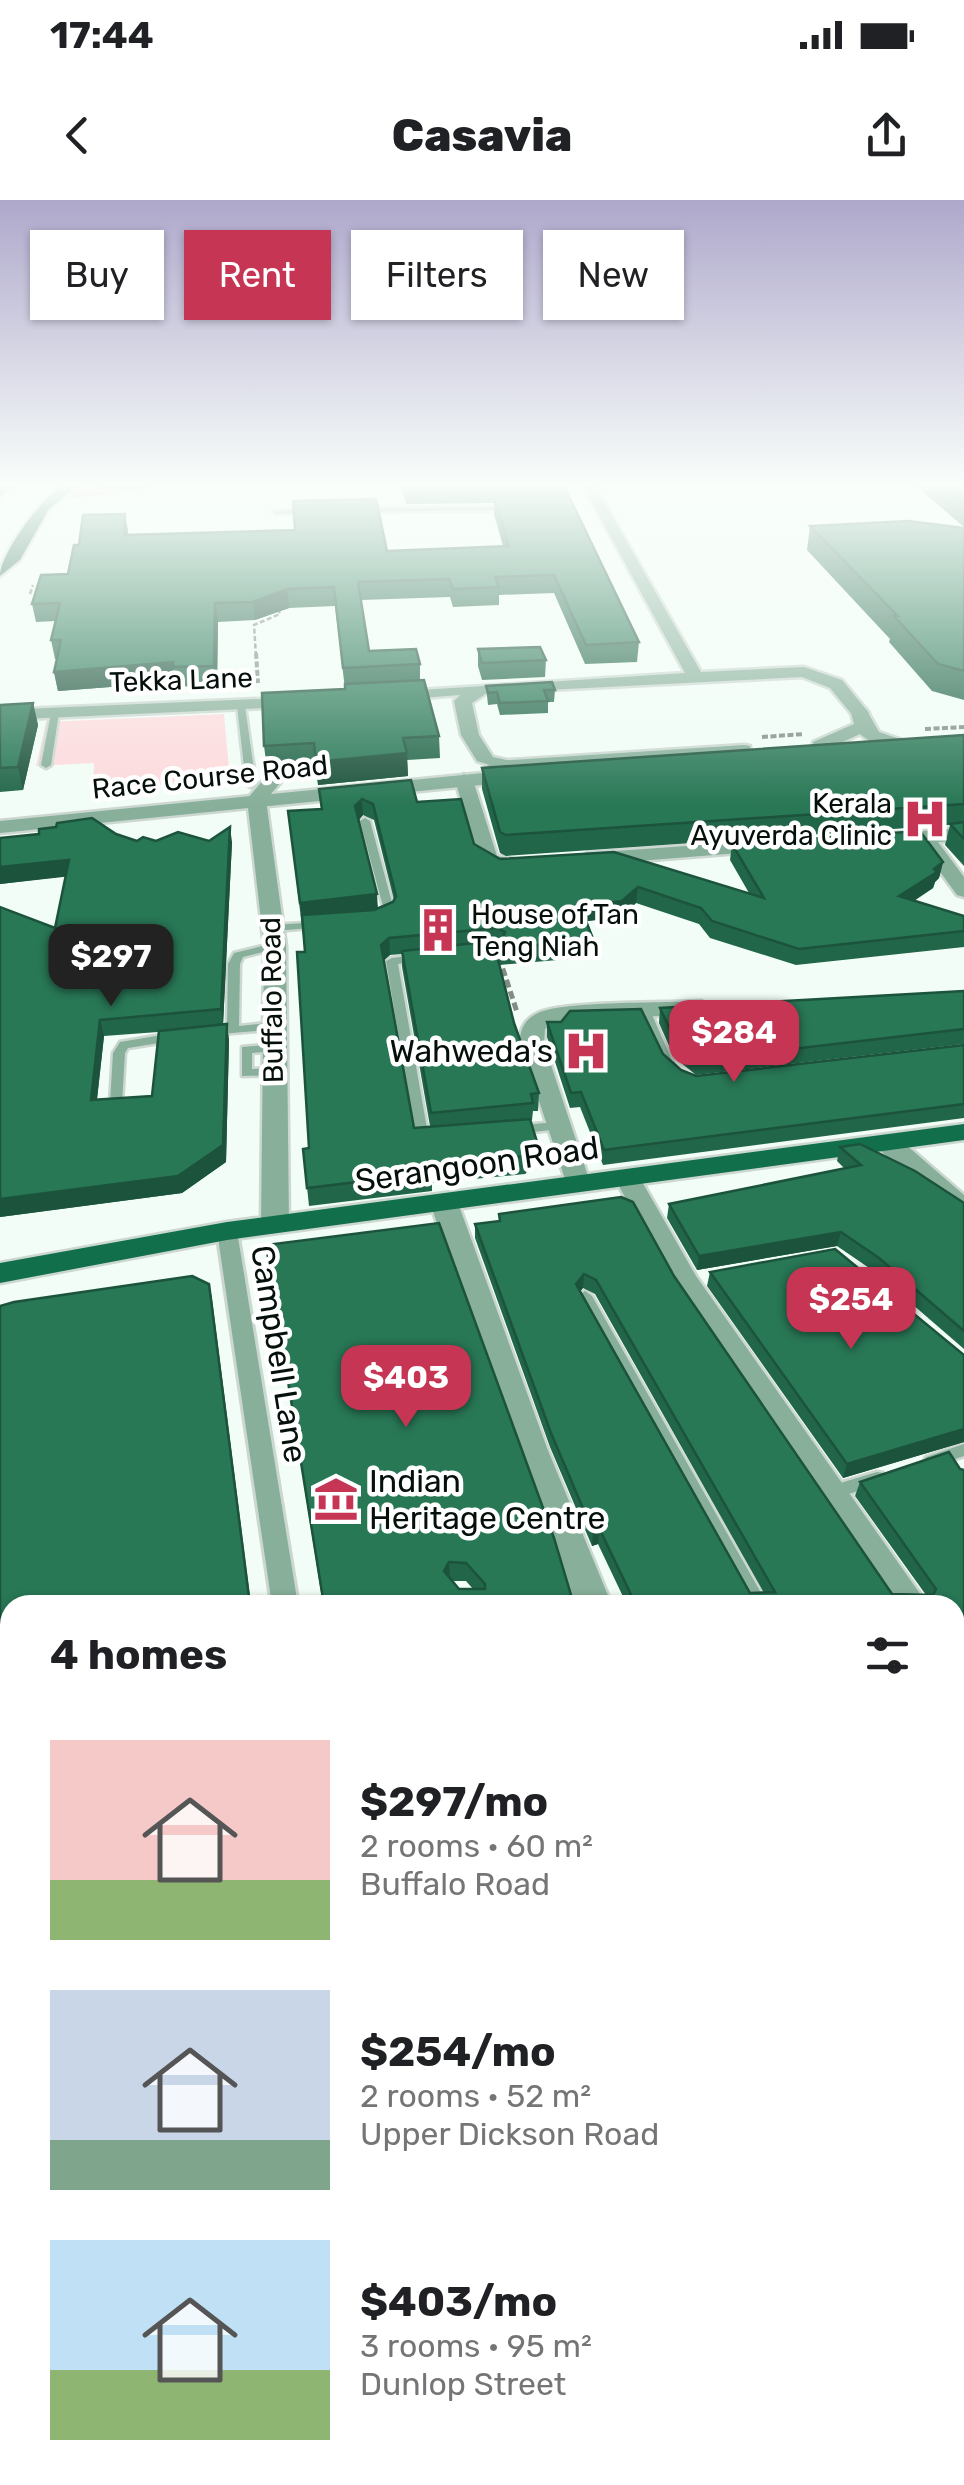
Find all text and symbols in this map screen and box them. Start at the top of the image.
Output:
text: 17:44 [50,12,154,58]
icon: back [50,108,105,163]
icon: share [859,108,914,163]
text: Casavia [392,109,572,162]
chip: Buy [30,230,164,320]
chip: Rent [184,230,331,320]
chip: Filters [351,230,523,320]
chip: New [543,230,684,320]
street label: Tekka Lane [108,661,254,699]
street label: Race Course Road [90,748,330,806]
place label: Kerala Ayuverda Clinic [690,787,892,852]
hospital icon: Kerala Ayuverda Clinic [901,795,949,843]
place label: House of Tan Teng Niah [471,898,639,963]
building icon: House of Tan Teng Niah [414,906,462,954]
street label: Buffalo Road [254,917,290,1083]
pin: $297 [52,924,170,1009]
text: $297 [70,937,152,975]
pin: $284 [675,1000,793,1085]
text: $284 [691,1013,777,1051]
hospital icon: Wahweda's [562,1027,610,1075]
place label: Wahweda's [389,1032,553,1070]
street label: Serangoon Road [353,1128,601,1200]
street label: Campbell Lane [243,1242,315,1466]
pin: $254 [792,1267,910,1352]
text: $254 [809,1280,893,1318]
pin: $403 [347,1345,465,1430]
text: $403 [363,1358,449,1396]
place label: Indian Heritage Centre [369,1462,605,1537]
museum icon: Indian Heritage Centre [312,1475,360,1523]
icon: filters [860,1628,915,1683]
text: 4 homes [50,1630,227,1680]
text: $297/mo [360,1777,548,1827]
icon: home [130,1780,250,1900]
text: 2 rooms · 60 m² [360,1827,593,1865]
text: Buffalo Road [360,1865,550,1903]
text: $254/mo [360,2027,556,2077]
icon: home [130,2030,250,2150]
text: 2 rooms · 52 m² [360,2077,591,2115]
text: Upper Dickson Road [360,2115,659,2153]
text: $403/mo [360,2277,557,2327]
icon: home [130,2280,250,2400]
text: 3 rooms · 95 m² [360,2327,592,2365]
text: Dunlop Street [360,2365,566,2403]

